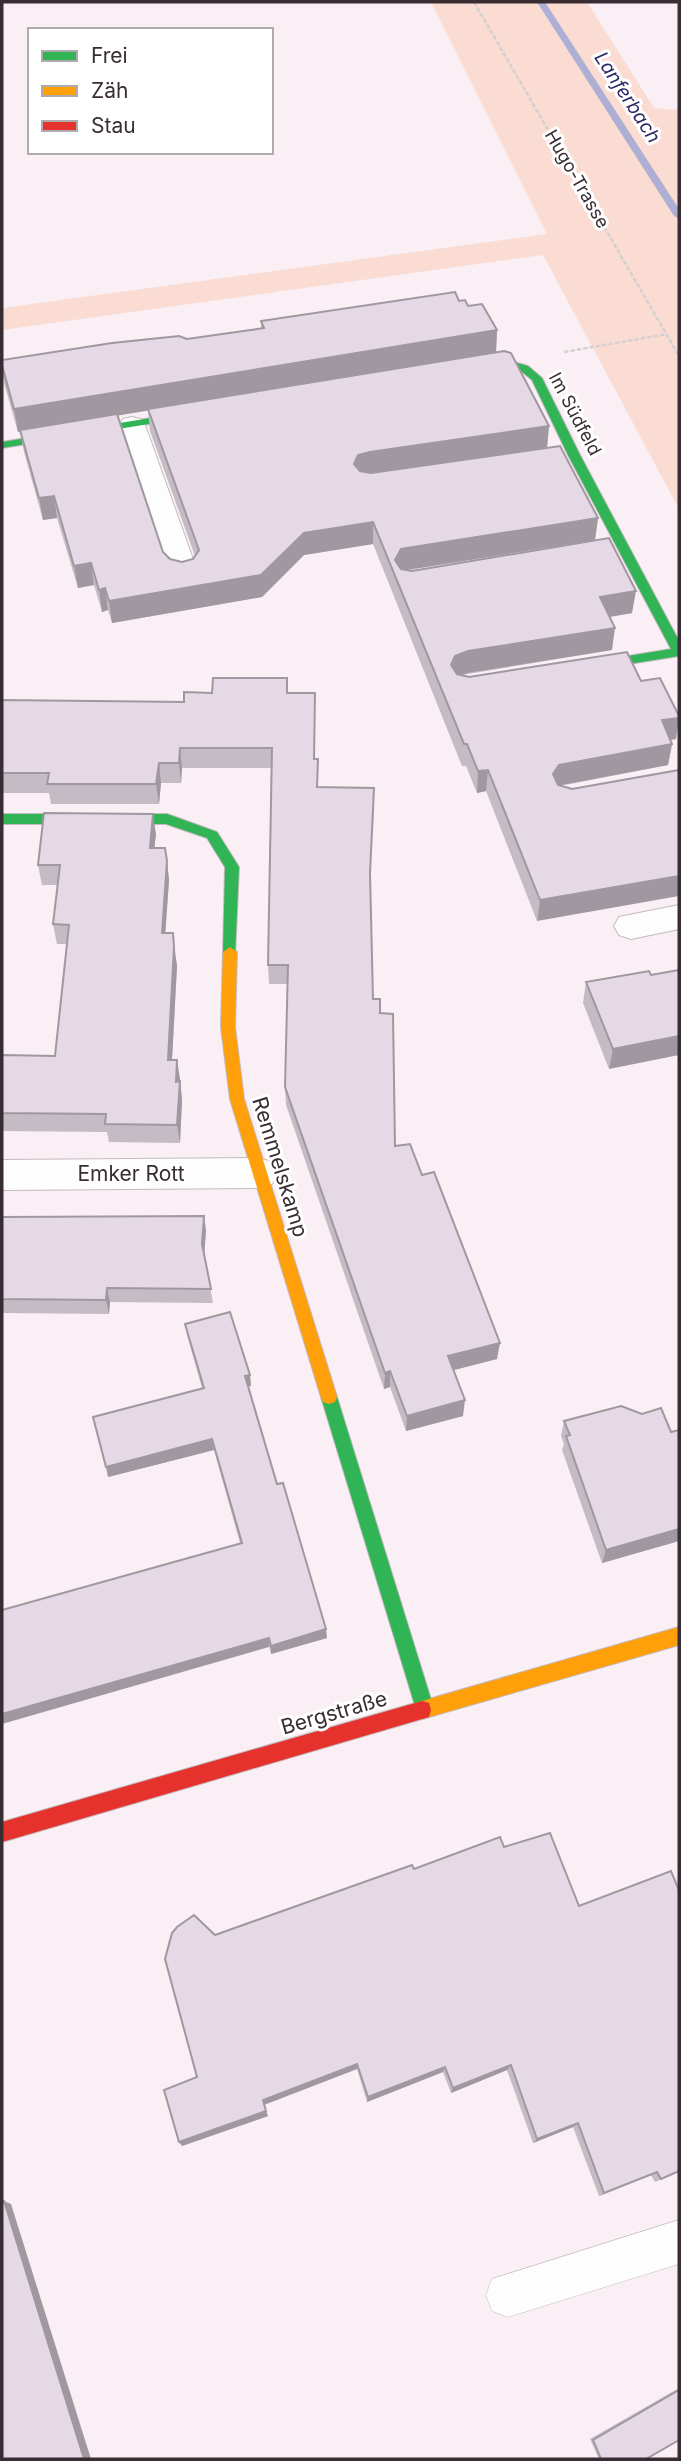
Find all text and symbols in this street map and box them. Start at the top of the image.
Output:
legend [28,28,273,154]
text: Frei [91,43,128,68]
water label: Lanferbach [590,47,666,147]
text: Zäh [91,78,128,103]
text: Stau [91,113,136,138]
street label: Hugo-Trasse [541,126,614,232]
street label: Im Südfeld [545,369,606,459]
street label: Remmelskamp [247,1094,314,1240]
street label: Emker Rott [77,1161,185,1186]
street label: Bergstraße [278,1685,390,1740]

